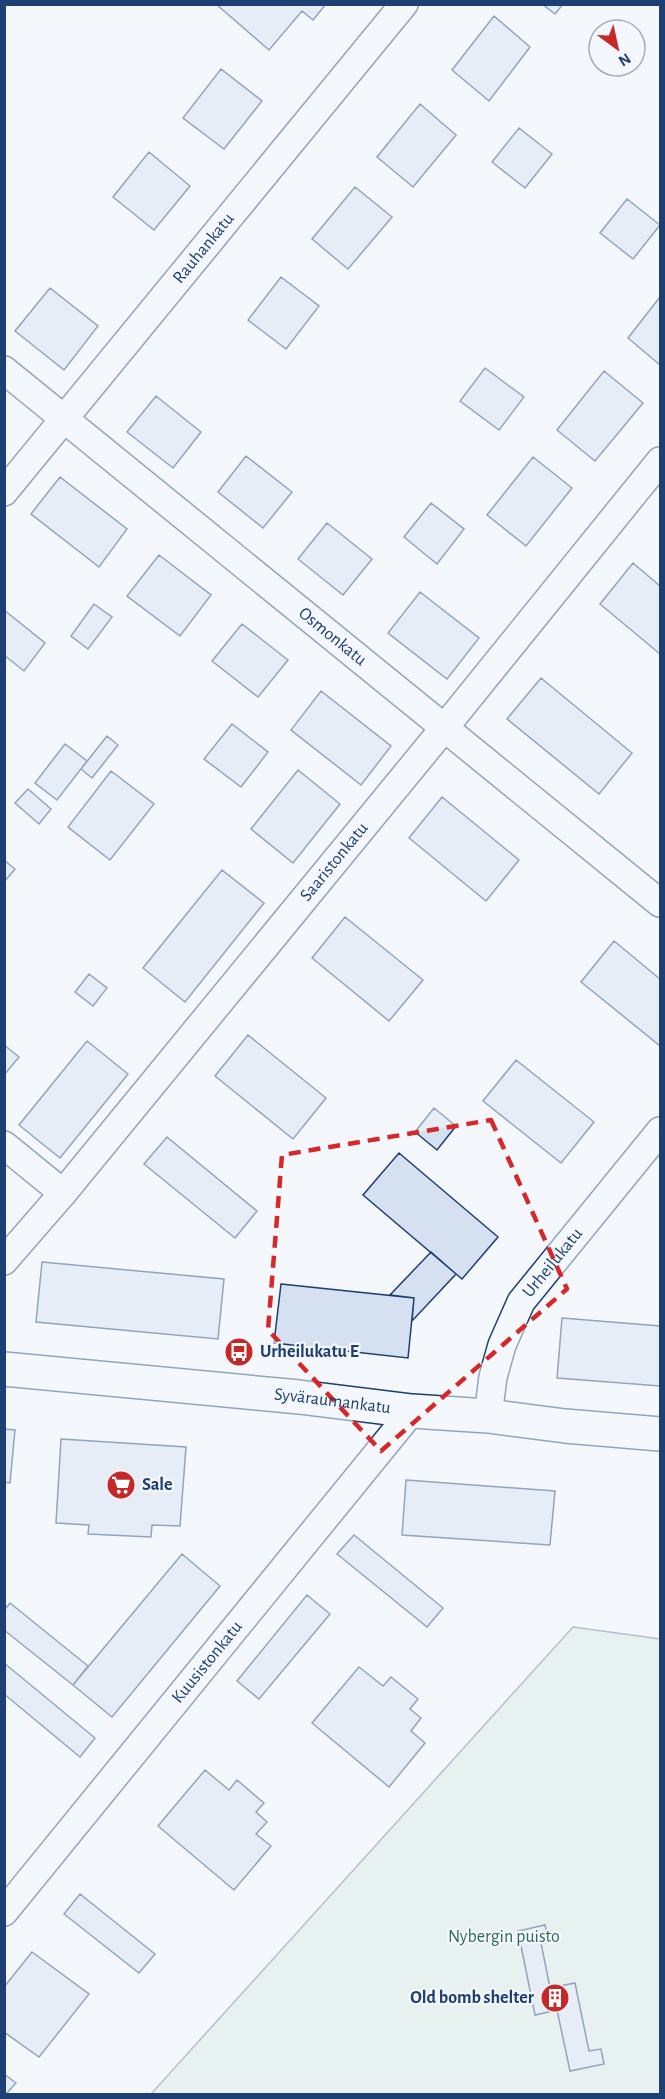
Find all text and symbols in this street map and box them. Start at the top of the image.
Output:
north arrow [587,18,647,78]
text: N [616,50,634,69]
street label: Rauhankatu [170,210,238,287]
street label: Osmonkatu [295,604,370,669]
street label: Saaristonkatu [297,819,372,905]
street label: Urheilukatu [519,1225,586,1301]
bus stop icon: Urheilukatu E [223,1336,255,1368]
place label: Urheilukatu E [260,1343,359,1361]
street label: Syväraumankatu [273,1386,392,1417]
supermarket icon: Sale [105,1469,137,1501]
place label: Sale [142,1476,173,1494]
street label: Kuusistonkatu [169,1618,246,1707]
park label: Nybergin puisto [448,1928,560,1946]
building icon: Old bomb shelter [539,1982,571,2014]
place label: Old bomb shelter [410,1989,535,2007]

